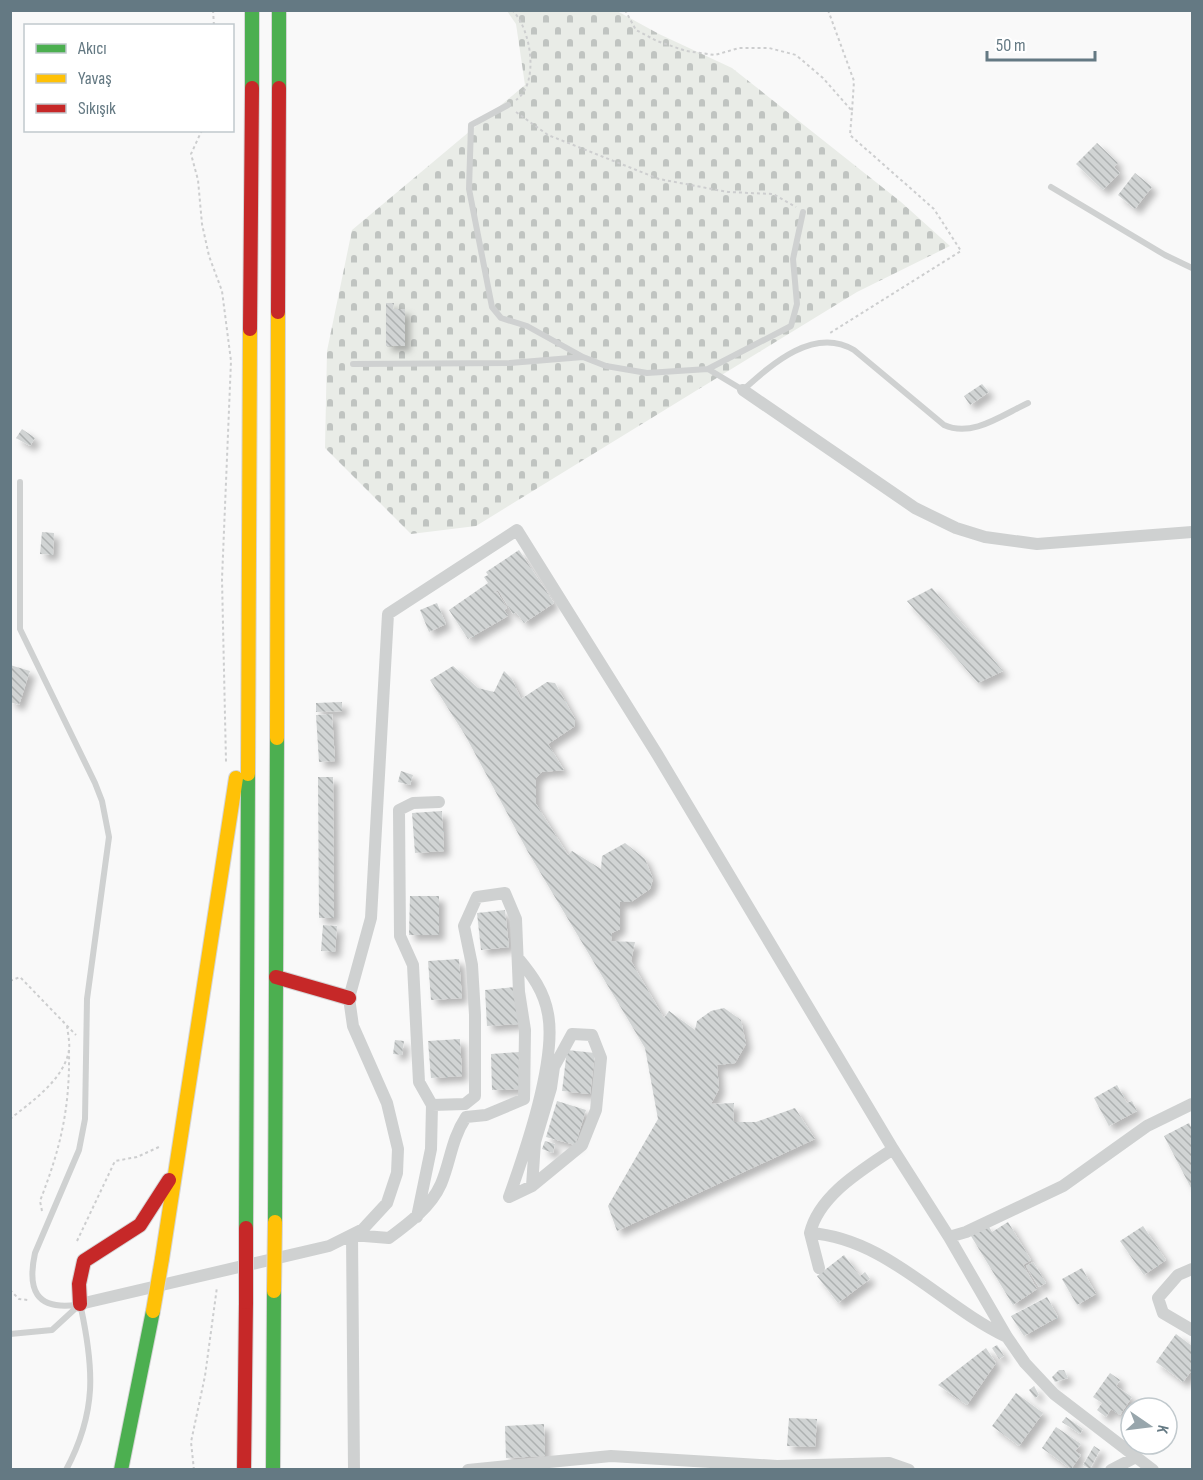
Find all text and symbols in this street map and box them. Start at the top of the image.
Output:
legend [24,24,234,132]
scale bar [987,24,1095,62]
text: 50 m [996,35,1026,56]
text: Akıcı [77,38,107,59]
text: Yavaş [78,68,112,89]
text: Sıkışık [78,98,116,119]
north arrow [1119,1396,1179,1456]
text: K [1152,1423,1172,1435]

